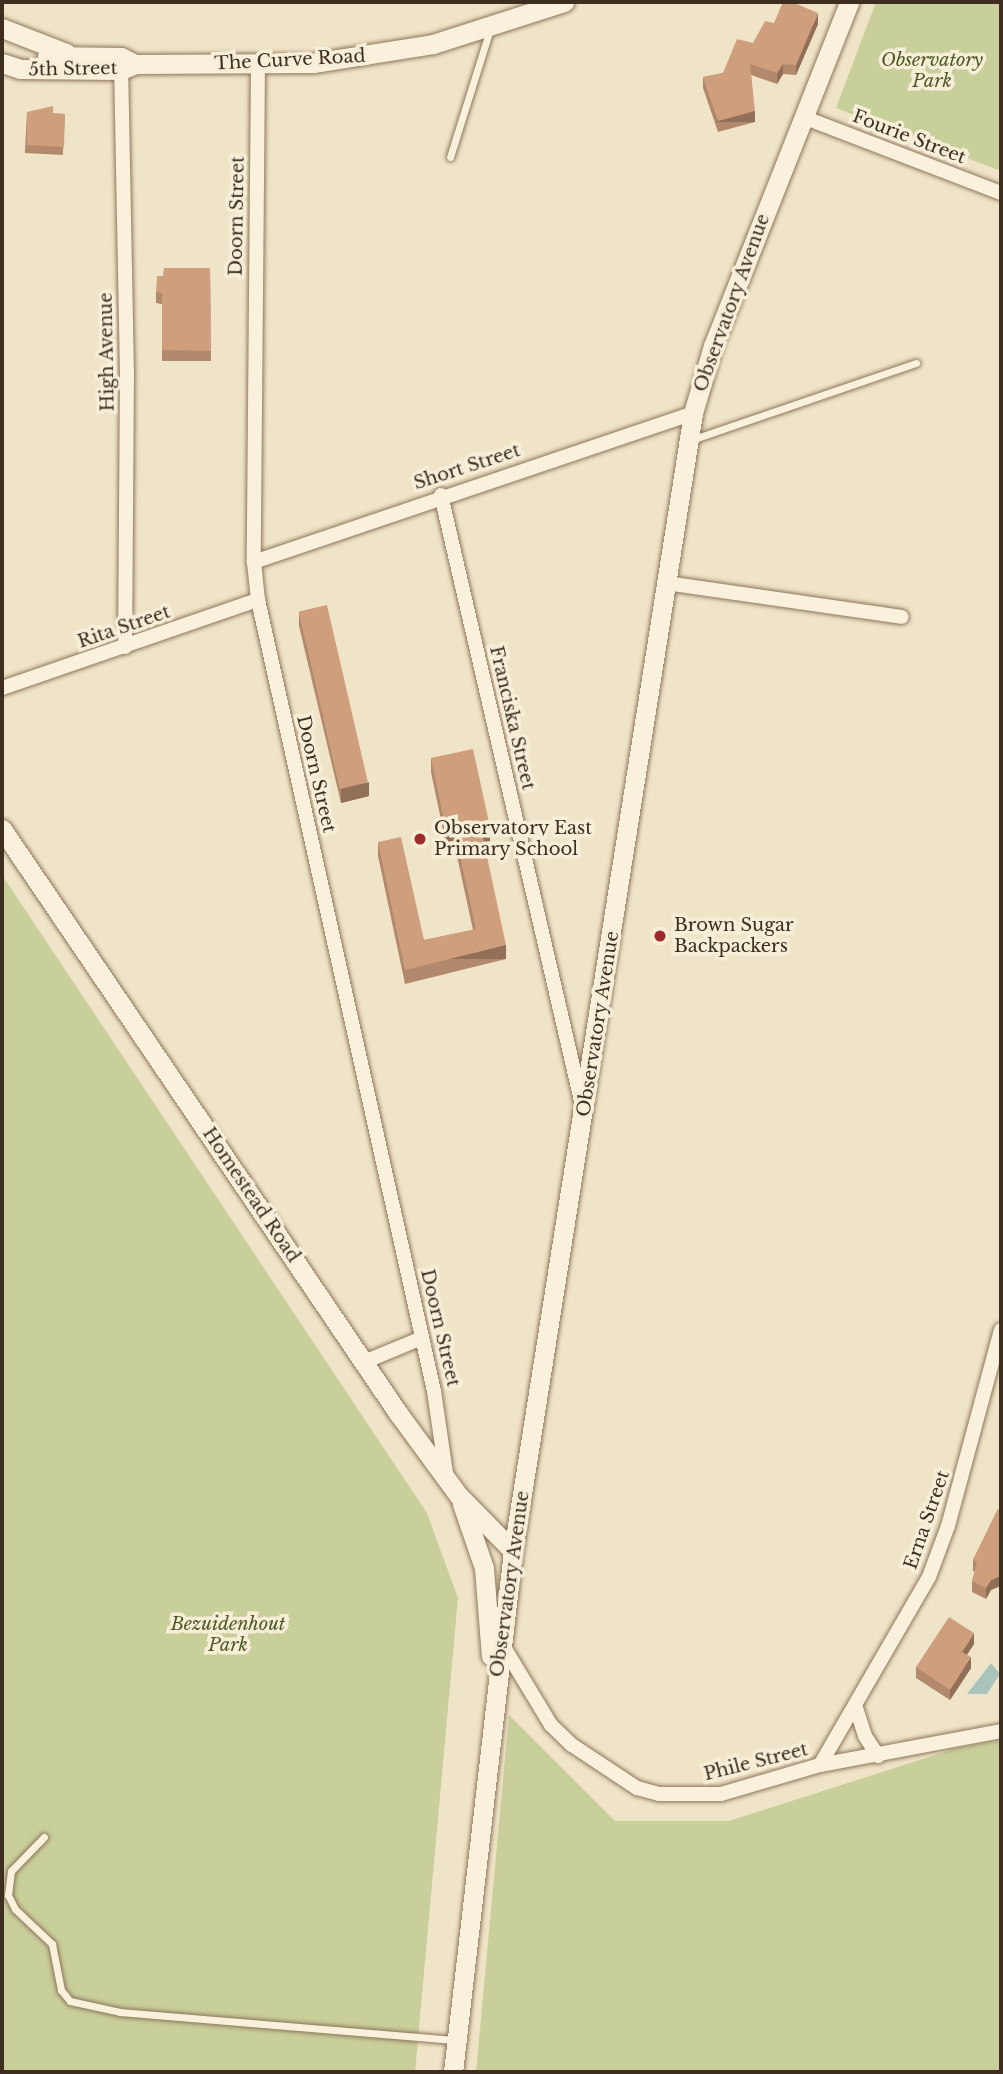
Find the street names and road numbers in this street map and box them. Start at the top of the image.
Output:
street label: The Curve Road [214,45,366,75]
street label: 5th Street [28,57,118,81]
street label: Fourie Street [849,106,969,168]
street label: Doorn Street [225,156,249,276]
street label: Observatory Avenue [690,210,774,396]
street label: High Avenue [95,292,119,412]
street label: Short Street [411,440,523,494]
street label: Rita Street [75,601,173,653]
street label: Franciska Street [485,644,539,792]
street label: Doorn Street [292,713,340,835]
street label: Observatory Avenue [573,929,623,1119]
street label: Homestead Road [198,1123,304,1267]
street label: Doorn Street [416,1267,464,1389]
street label: Erna Street [900,1468,954,1572]
street label: Observatory Avenue [486,1489,534,1679]
street label: Phile Street [702,1739,810,1785]

